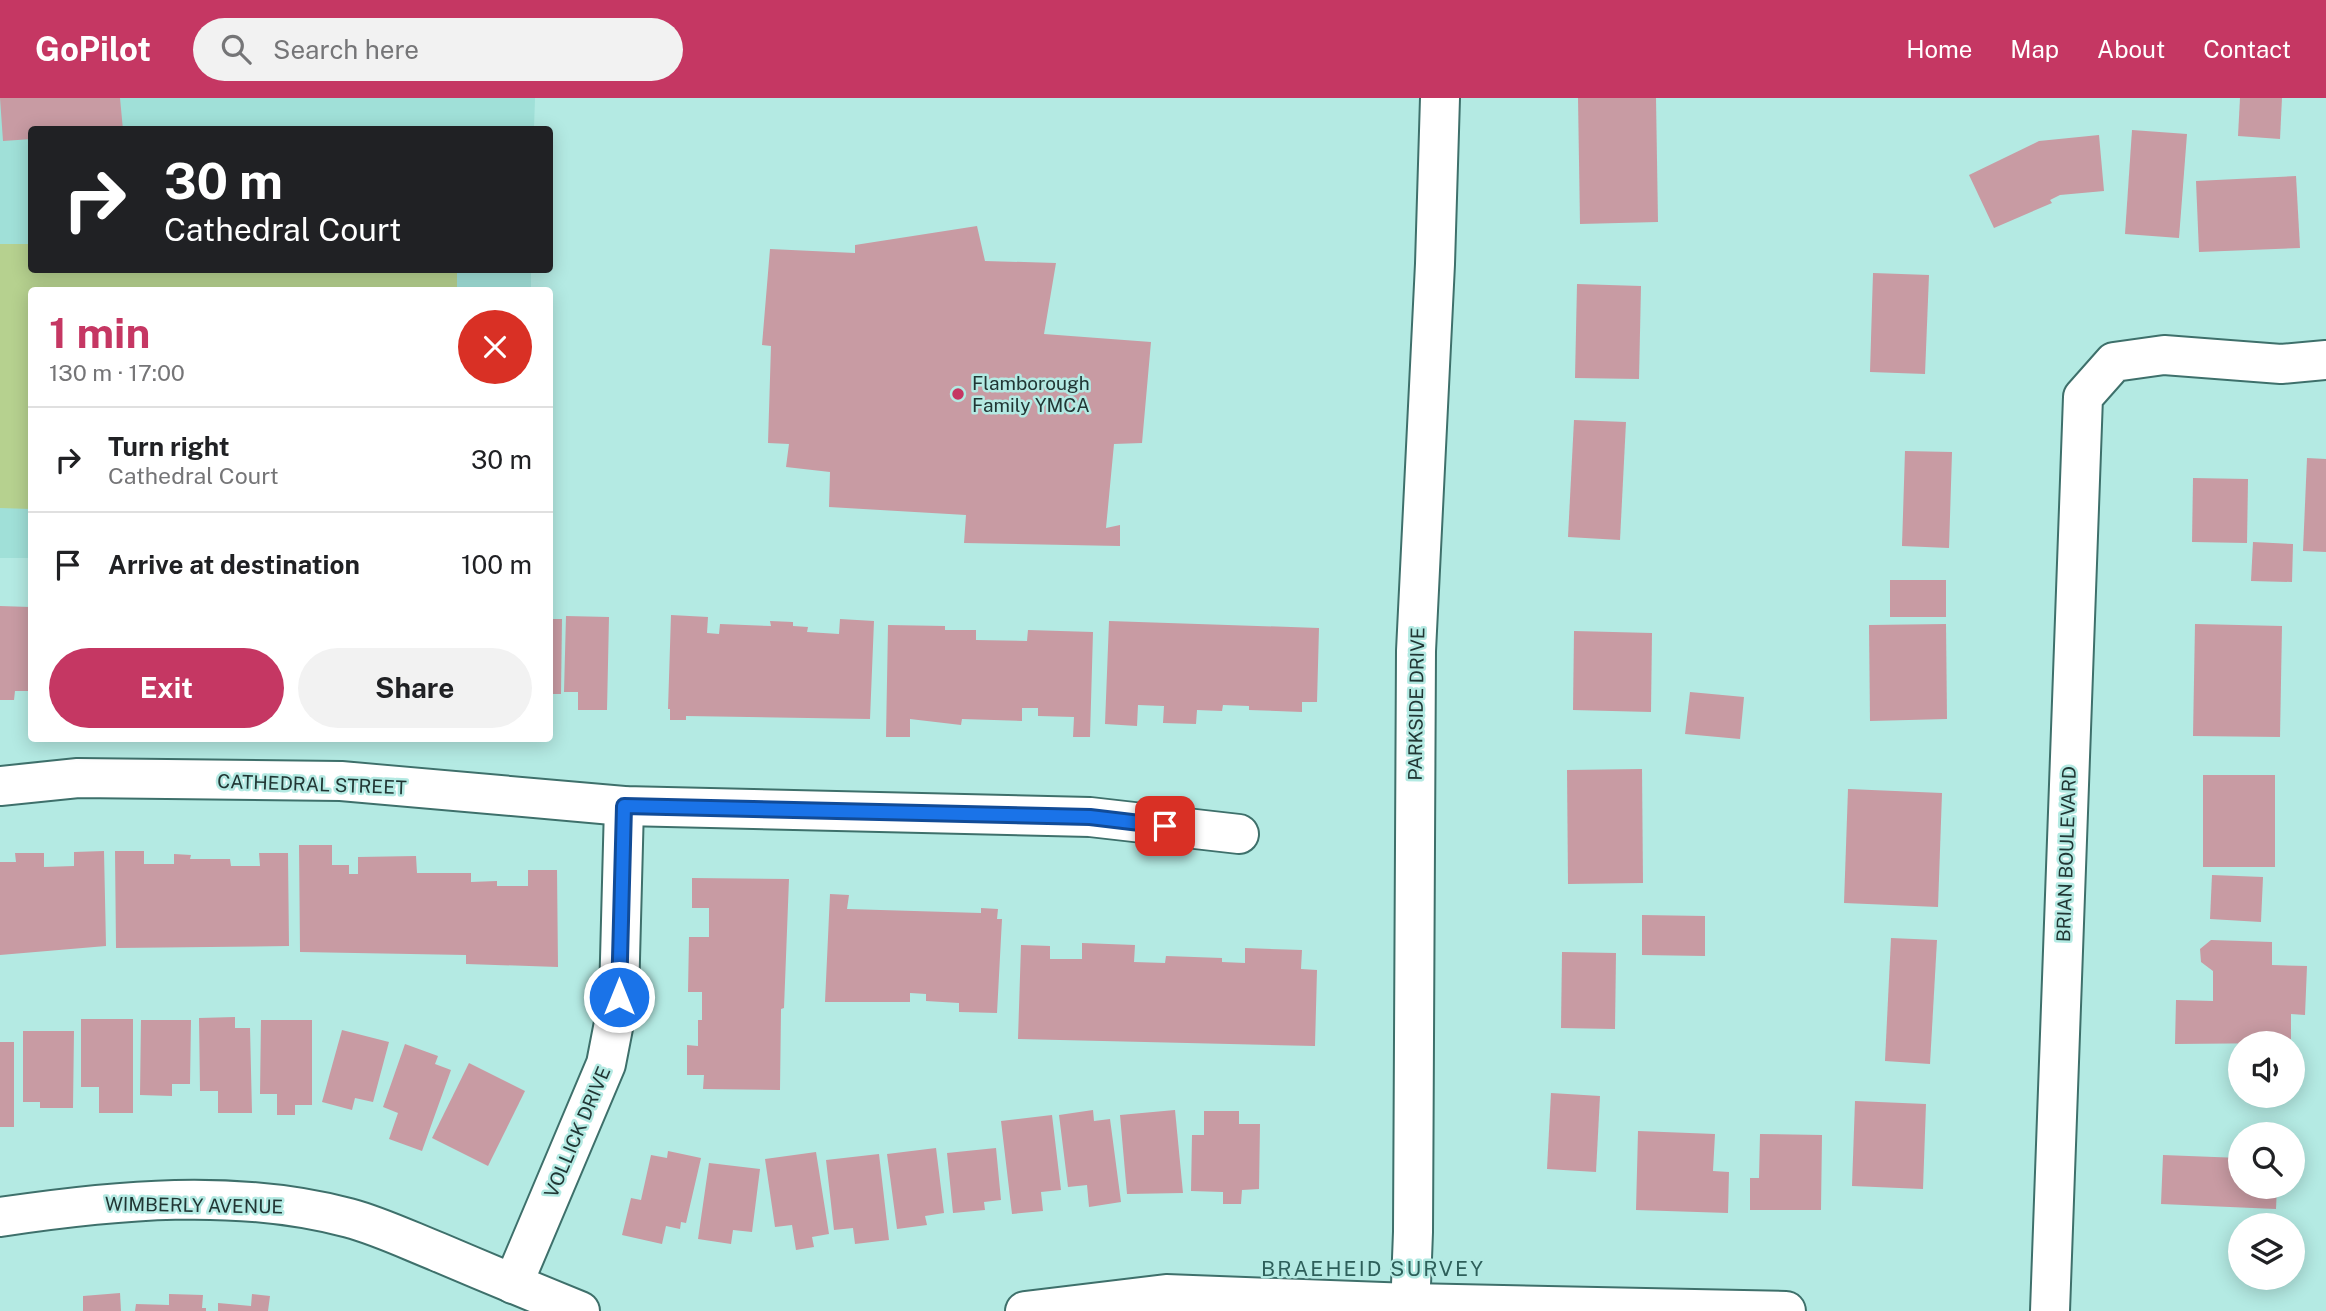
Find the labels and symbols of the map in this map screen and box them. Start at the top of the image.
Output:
place label: Flamborough Family YMCA [972,372,1090,416]
marker: Flamborough Family YMCA [950,386,966,402]
street label: PARKSIDE DRIVE [1404,627,1428,781]
street label: BRIAN BOULEVARD [2052,766,2080,942]
street label: CATHEDRAL STREET [217,770,407,798]
pin [1135,796,1195,856]
position arrow [582,960,656,1034]
street label: VOLLICK DRIVE [539,1063,615,1201]
street label: WIMBERLY AVENUE [105,1192,283,1218]
district label: BRAEHEID SURVEY [1261,1256,1485,1281]

